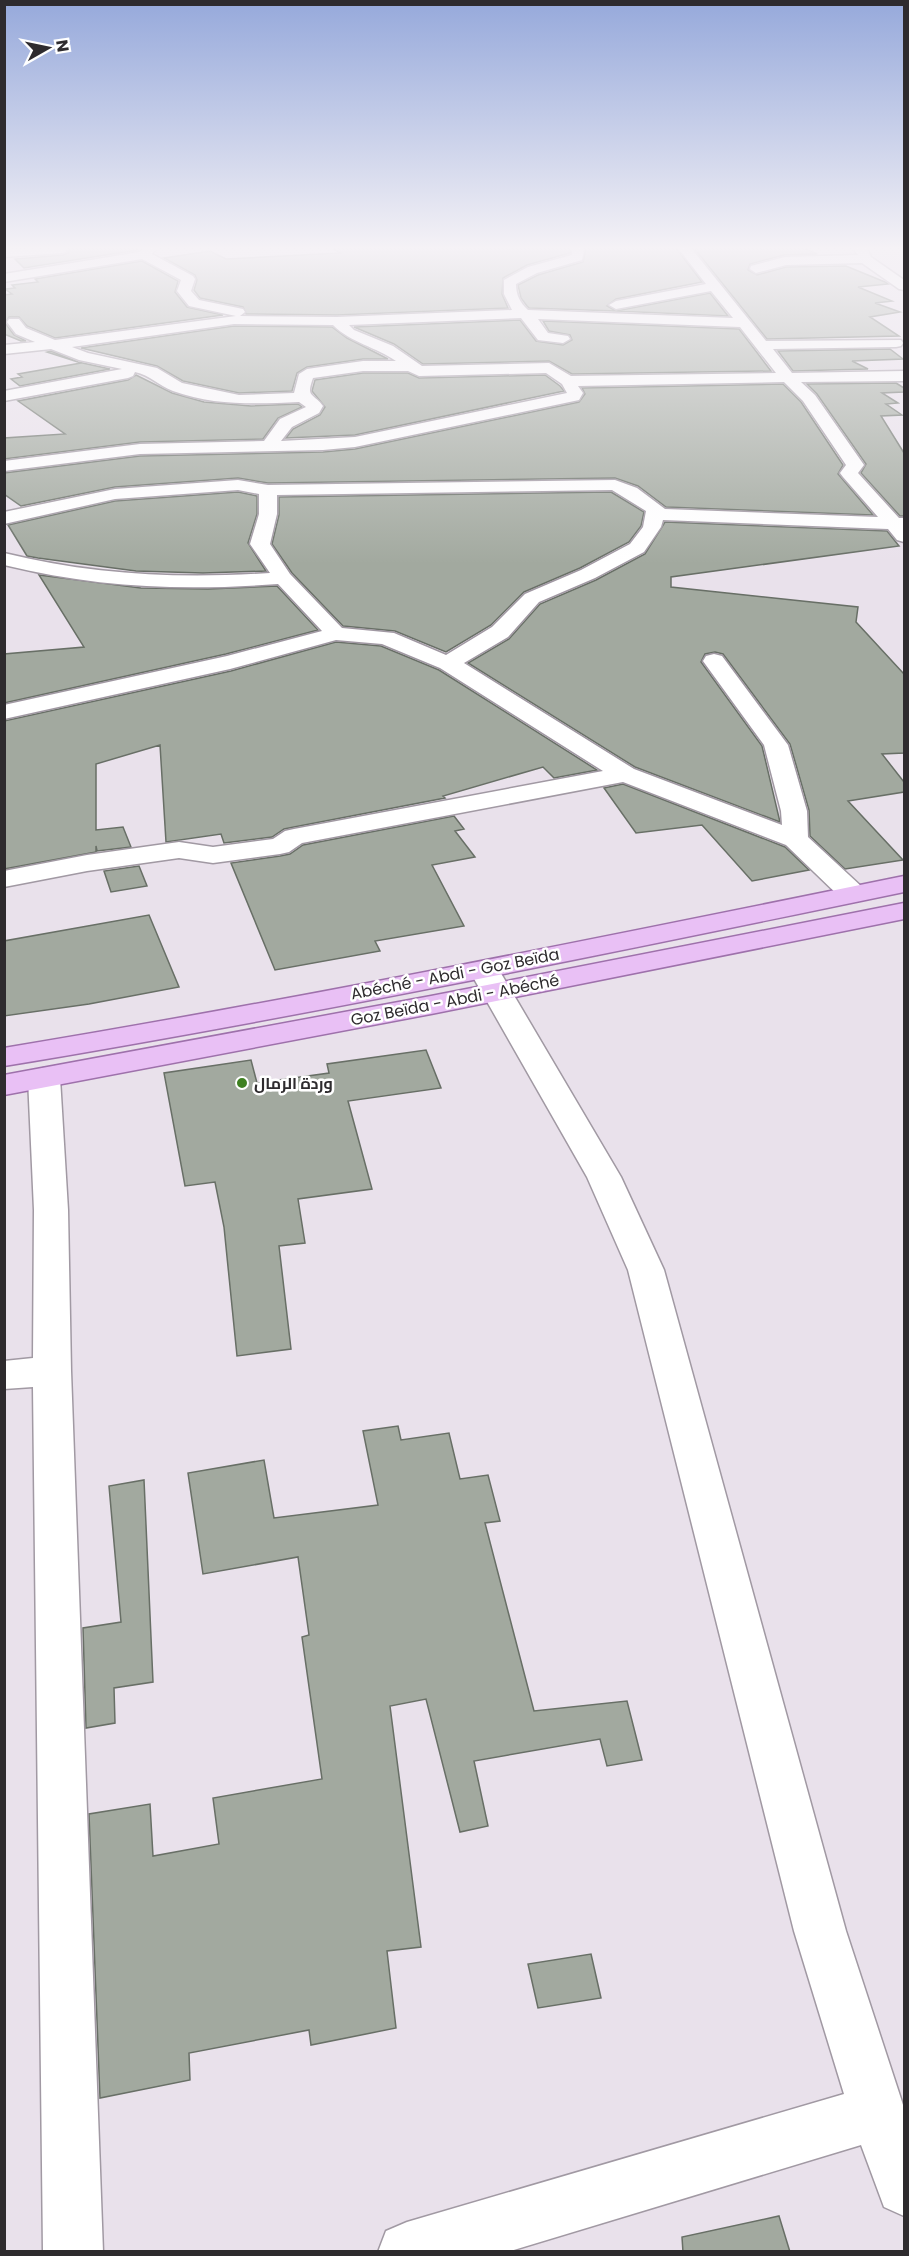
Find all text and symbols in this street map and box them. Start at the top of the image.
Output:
north arrow [18,18,78,78]
text: N [50,38,75,53]
street label: Abéché - Abdi - Goz Beïda [349,942,561,1006]
street label: Goz Beïda - Abdi - Abéché [349,968,561,1032]
place label: وردة الرمال [254,1072,333,1095]
marker: وردة الرمال [235,1076,249,1090]

